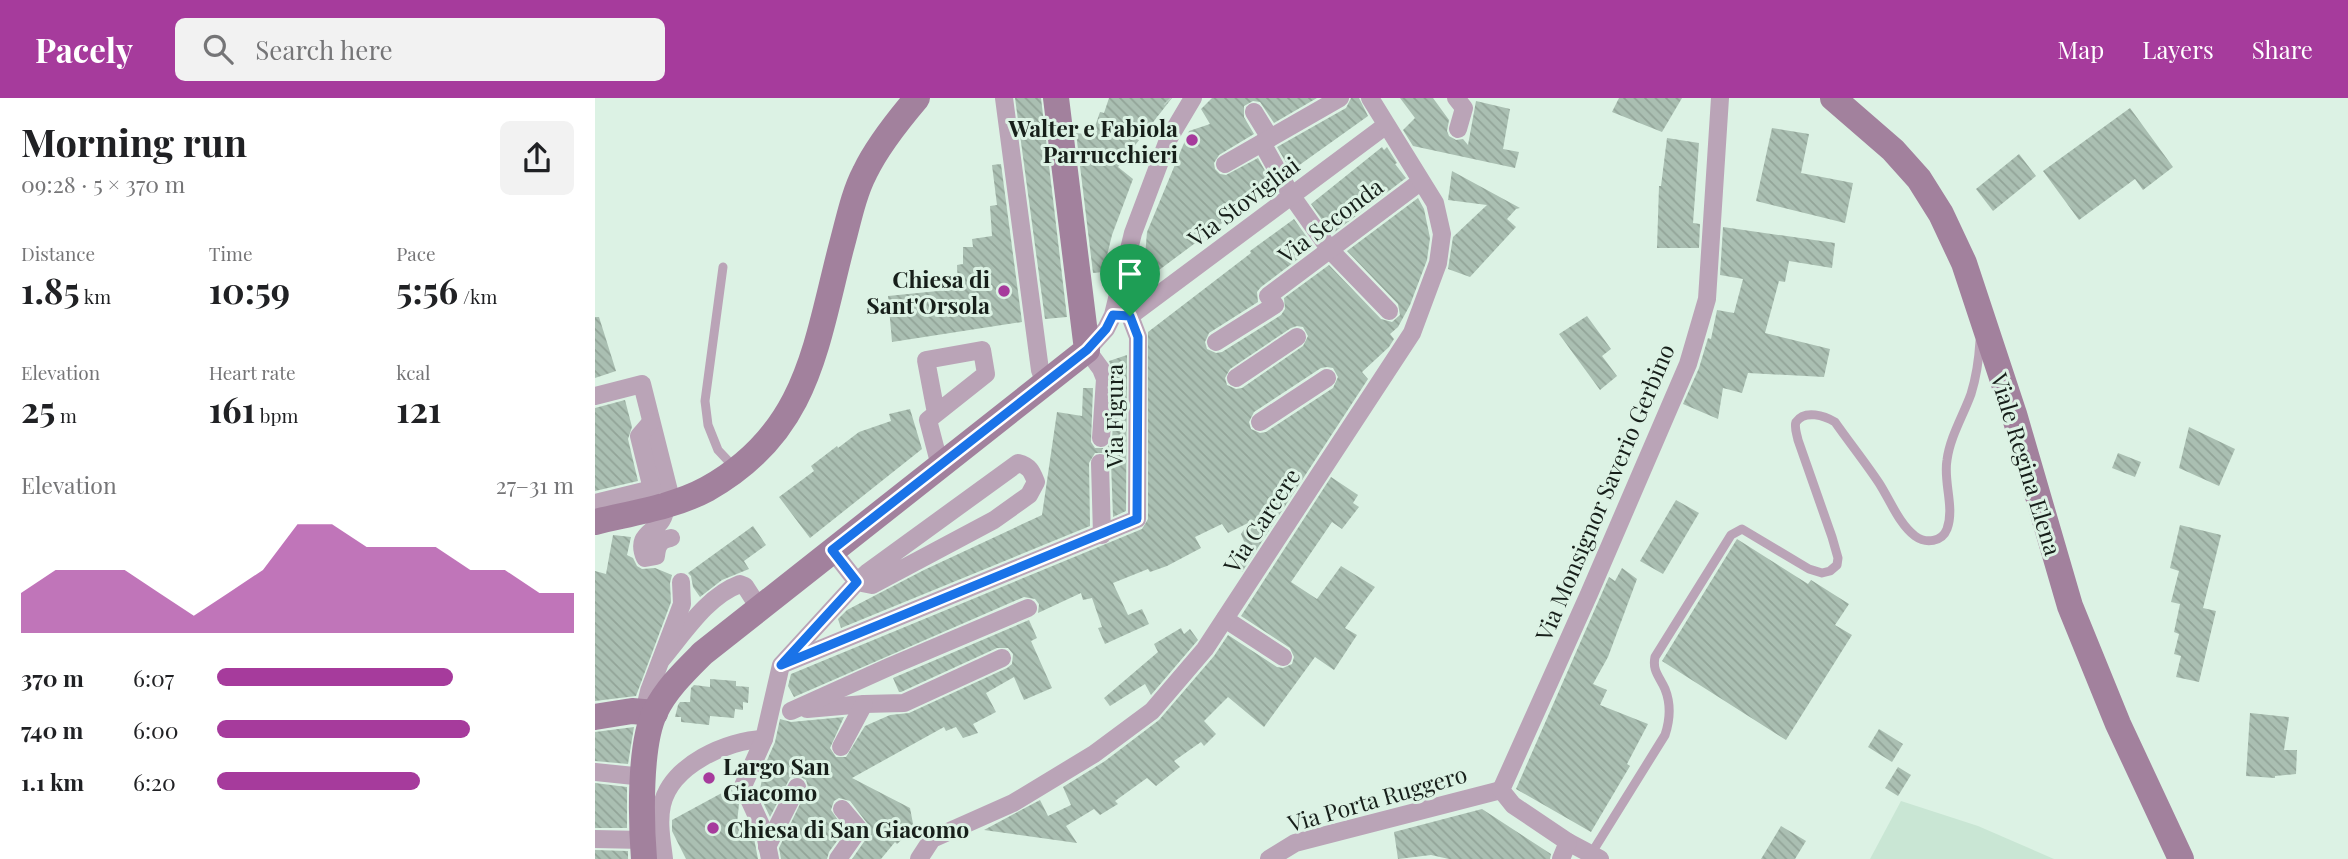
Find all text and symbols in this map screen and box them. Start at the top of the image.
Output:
search box [175,18,665,81]
text: Pacely [35,27,133,71]
icon: search [199,30,237,68]
text: Search here [255,32,393,67]
text: Map [2058,33,2104,65]
text: Layers [2142,33,2214,65]
text: Share [2252,33,2313,65]
place label: Walter e Fabiola Parrucchieri [1008,112,1178,169]
text: Morning run [21,116,247,167]
button: share [500,121,574,195]
marker: Walter e Fabiola Parrucchieri [1184,132,1200,148]
street label: Via Stovigliai [1180,149,1305,254]
text: 09:28 · 5 × 370 m [21,168,185,199]
street label: Via Seconda [1270,170,1389,270]
text: Distance [21,240,95,266]
text: Time [209,240,253,266]
text: Pace [396,240,436,266]
pin [1100,244,1160,316]
icon: arrive [1111,255,1149,293]
place label: Chiesa di Sant'Orsola [866,263,990,320]
text: 1.85 [21,266,80,313]
text: 10:59 [209,266,290,313]
text: 5:56 [396,266,458,313]
text: km [80,283,111,309]
text: /km [458,283,497,309]
marker: Chiesa di Sant'Orsola [996,283,1012,299]
street label: Via Monsignor Saverio Gerbino [1527,339,1681,646]
text: Elevation [21,359,100,385]
text: Heart rate [209,359,296,385]
text: kcal [396,359,430,385]
street label: Via Figura [1098,363,1129,469]
street label: Viale Regina Elena [1984,368,2070,559]
text: 25 [21,385,55,432]
text: 161 [209,385,255,432]
text: 121 [396,385,441,432]
text: m [55,402,77,428]
text: bpm [255,402,298,428]
street label: Via Carcere [1215,462,1306,579]
text: Elevation [21,469,117,500]
text: 27–31 m [496,469,574,500]
text: 370 m [21,662,84,693]
text: 6:07 [133,662,174,693]
text: 740 m [21,714,83,745]
text: 6:00 [133,714,179,745]
place label: Largo San Giacomo [723,750,830,807]
street label: Via Porta Ruggero [1283,758,1470,839]
text: 1.1 km [21,766,84,797]
text: 6:20 [133,766,176,797]
marker: Largo San Giacomo [701,770,717,786]
place label: Chiesa di San Giacomo [727,813,969,844]
marker: Chiesa di San Giacomo [705,820,721,836]

